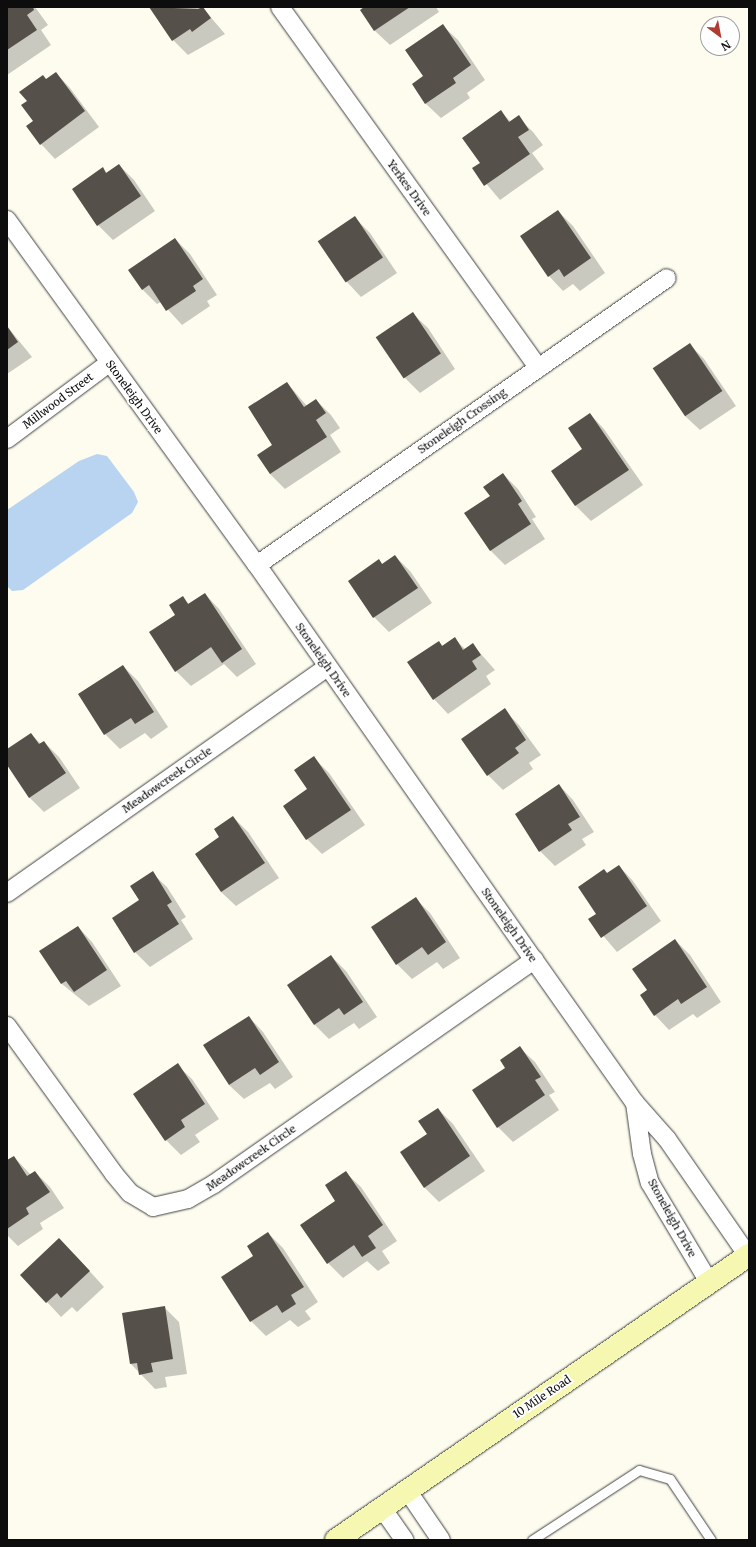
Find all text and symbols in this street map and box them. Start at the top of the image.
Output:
north arrow [700,16,740,56]
text: N [718,37,733,54]
street label: Yerkes Drive [384,158,434,218]
street label: Stoneleigh Drive [103,358,165,436]
street label: Millwood Street [20,370,96,432]
street label: Stoneleigh Crossing [415,385,509,457]
street label: Stoneleigh Drive [293,620,353,700]
street label: Meadowcreek Circle [120,744,214,816]
street label: Stoneleigh Drive [479,885,539,965]
street label: Meadowcreek Circle [204,1122,298,1194]
street label: Stoneleigh Drive [645,1177,699,1259]
street label: 10 Mile Road [511,1373,573,1421]

